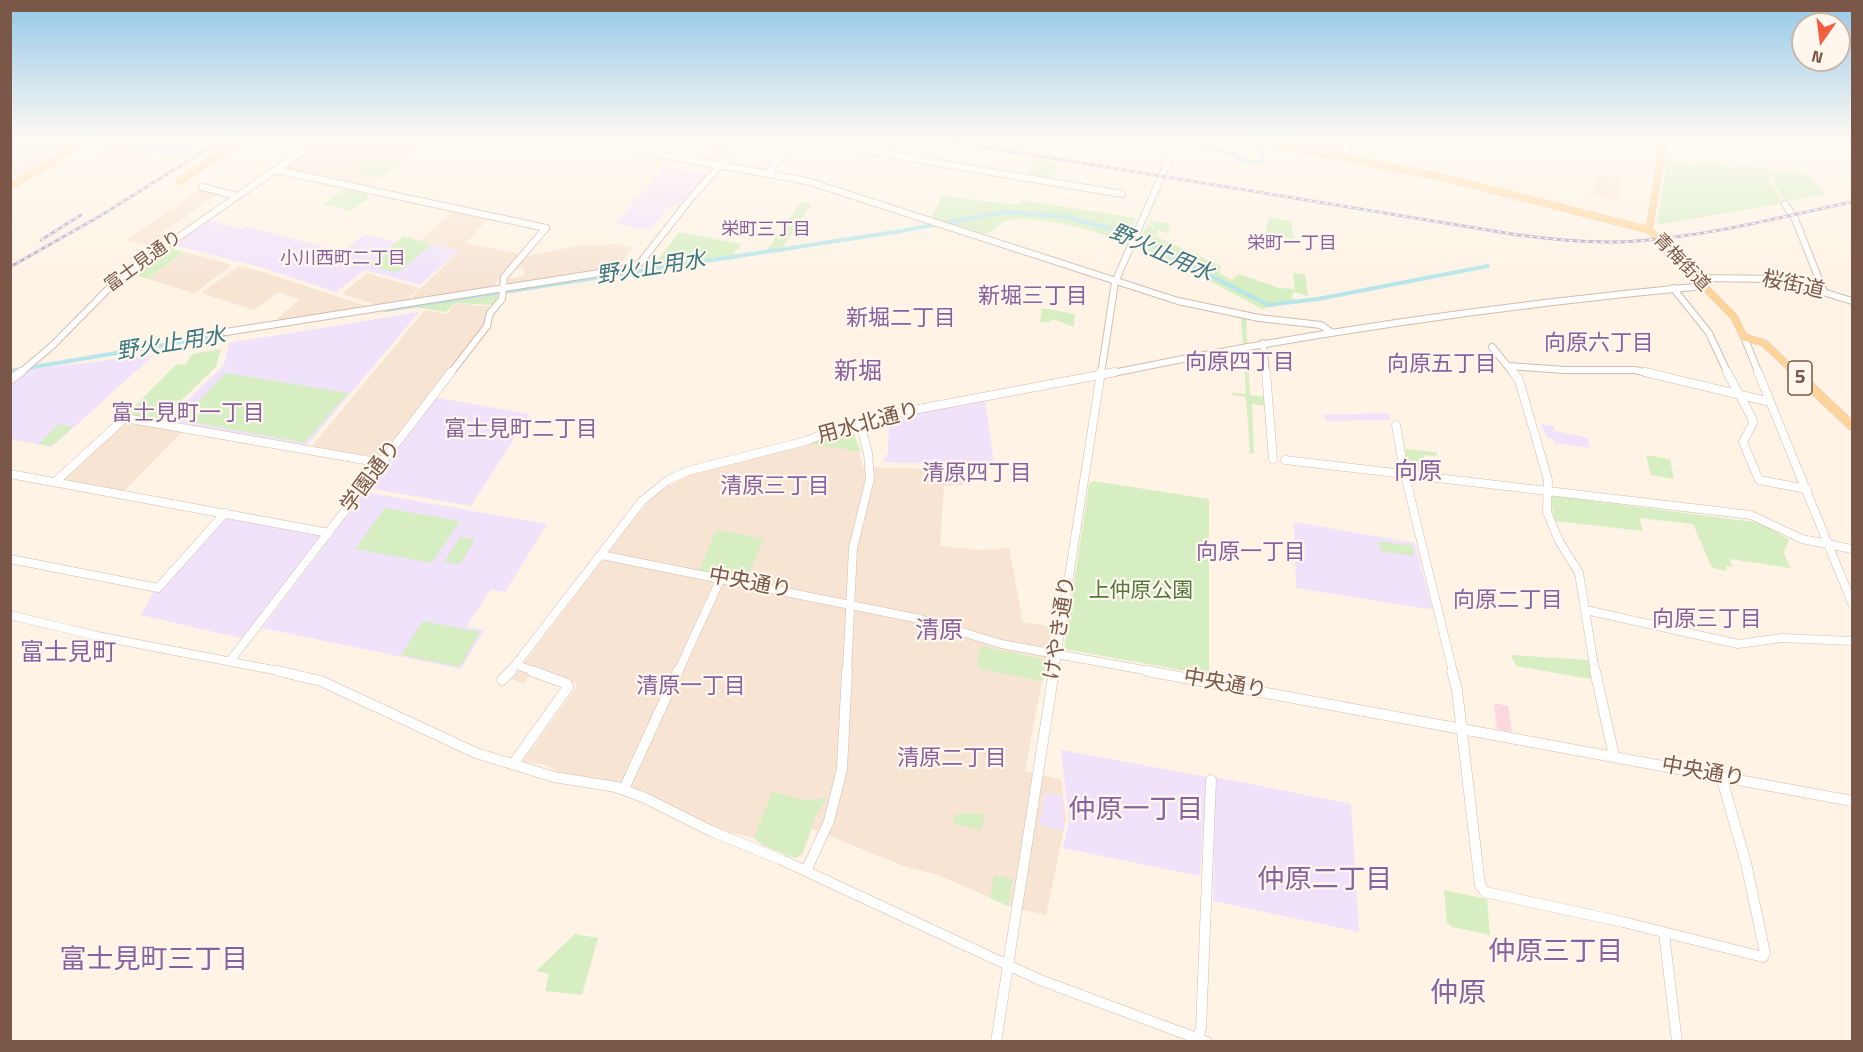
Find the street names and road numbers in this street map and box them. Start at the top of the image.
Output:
street label: 富士見通り [101,227,187,297]
street label: 青梅街道 [1648,230,1714,296]
street label: 桜街道 [1760,267,1826,305]
road number: 5 [1788,361,1812,395]
street label: 用水北通り [815,398,923,450]
street label: 学園通り [337,436,407,518]
street label: 中央通り [706,564,794,604]
street label: けやき通り [1040,574,1082,682]
street label: 中央通り [1181,665,1269,705]
street label: 中央通り [1659,753,1747,793]

